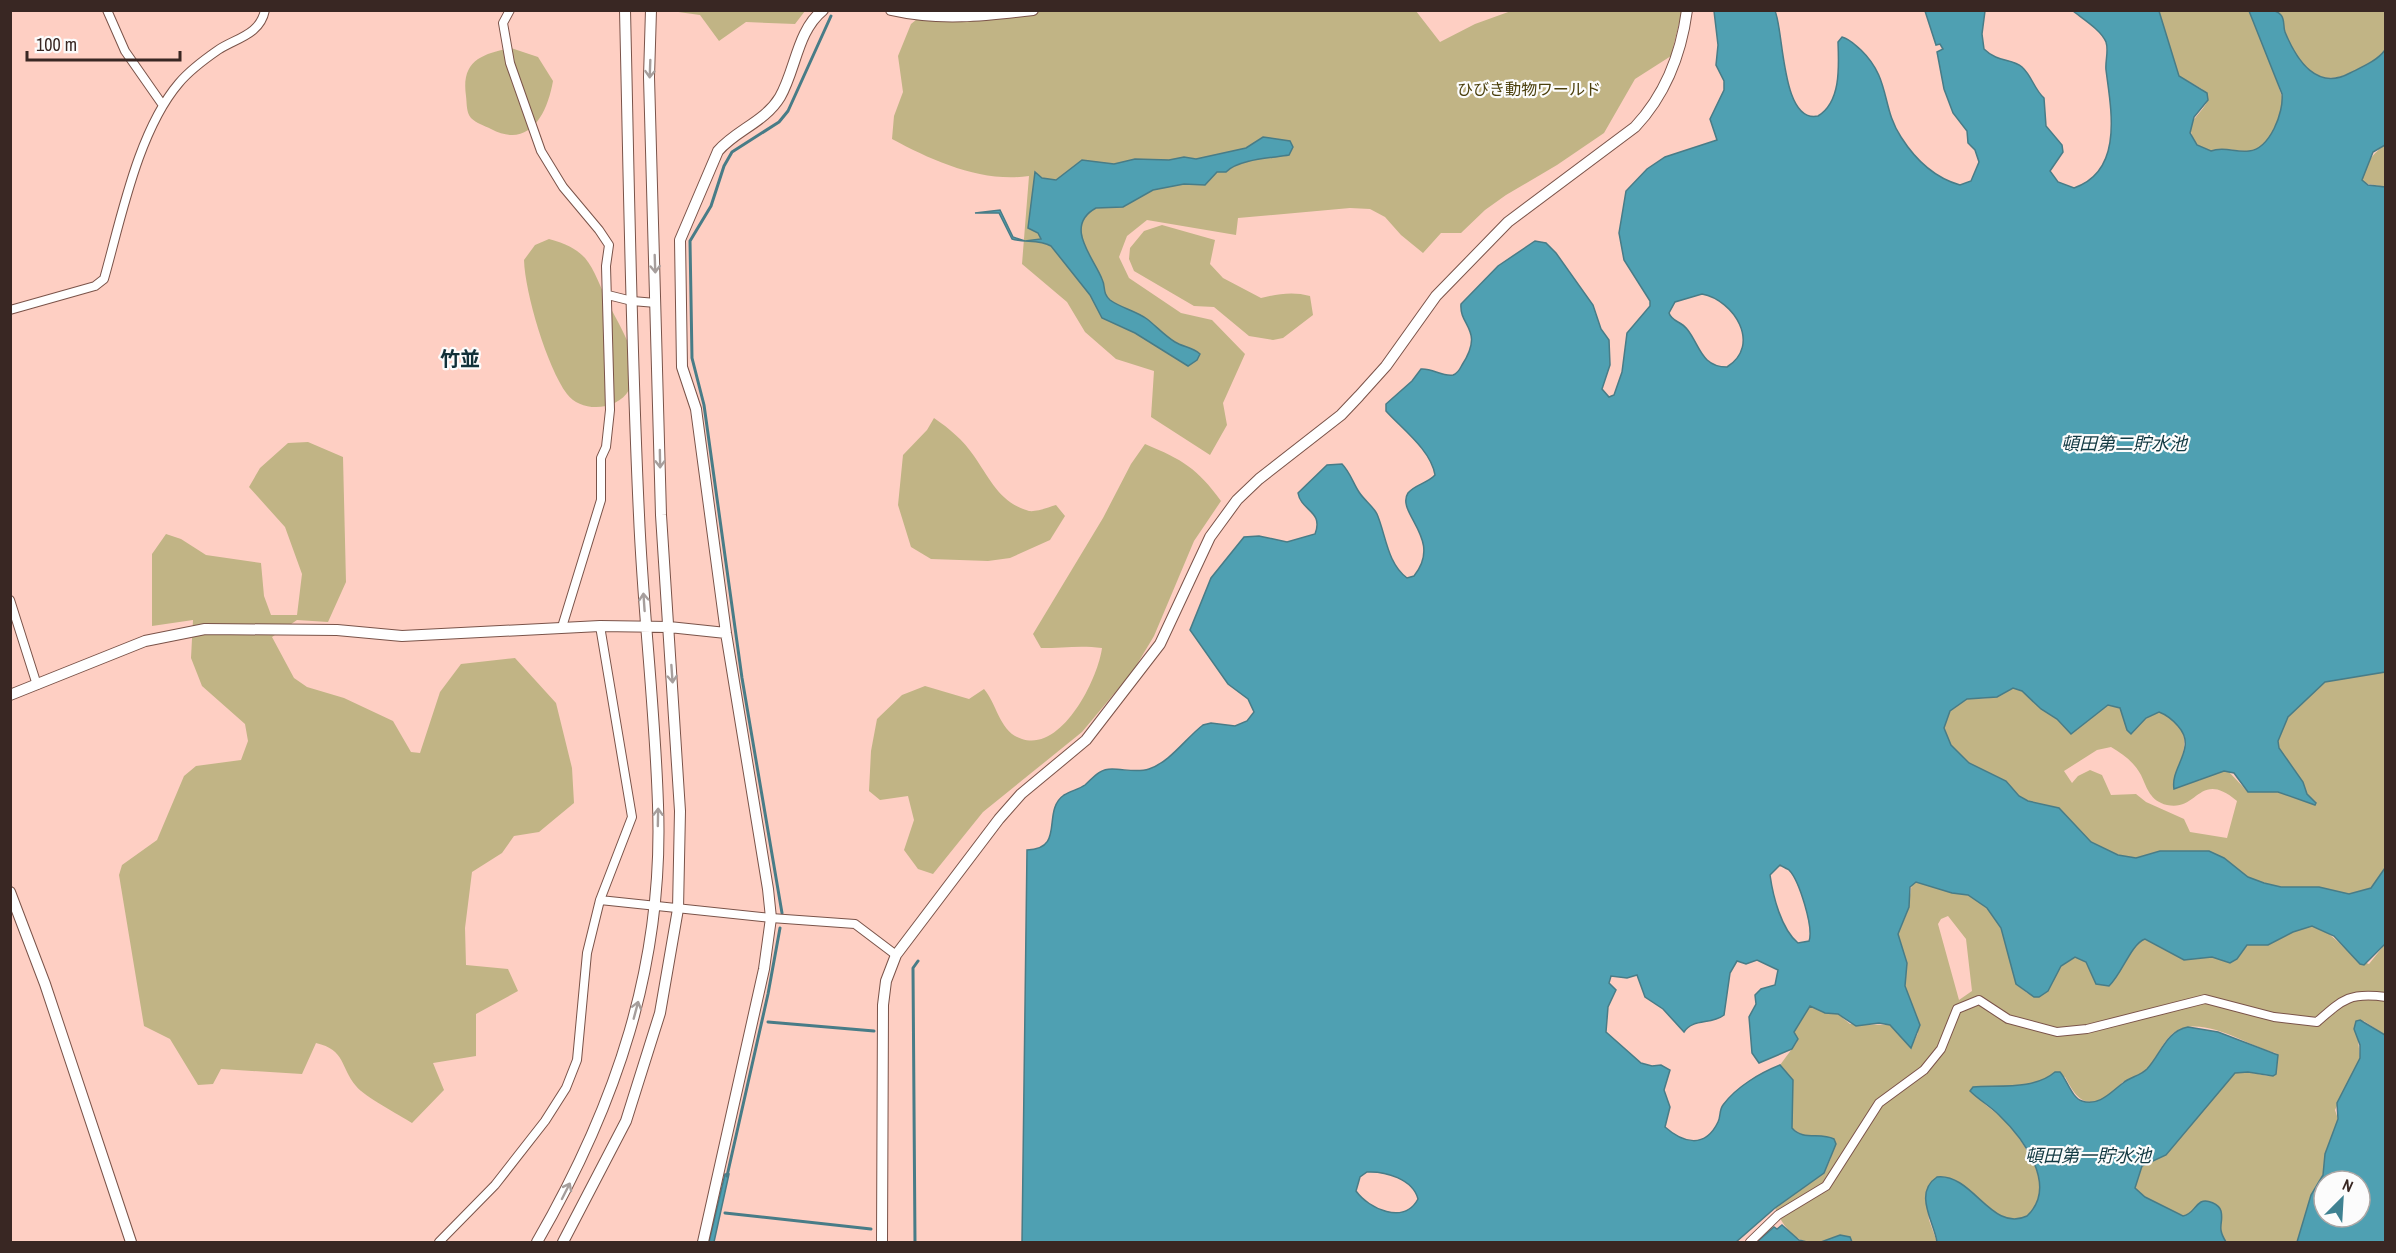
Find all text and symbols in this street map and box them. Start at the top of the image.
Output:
scale bar [27,24,180,62]
text: 100 m [36,32,77,57]
one-way arrow [644,58,655,78]
park label: ひびき動物ワールド [1457,78,1601,100]
one-way arrow [649,253,661,273]
district label: 竹並 [440,345,480,372]
water label: 頓田第二貯水池 [2061,431,2189,456]
one-way arrow [654,448,665,468]
one-way arrow [638,592,649,612]
one-way arrow [666,664,677,684]
one-way arrow [652,808,664,828]
one-way arrow [631,1001,643,1020]
water label: 頓田第一貯水池 [2025,1143,2153,1168]
north arrow [2312,1169,2372,1229]
text: N [2339,1173,2357,1197]
one-way arrow [561,1183,572,1201]

